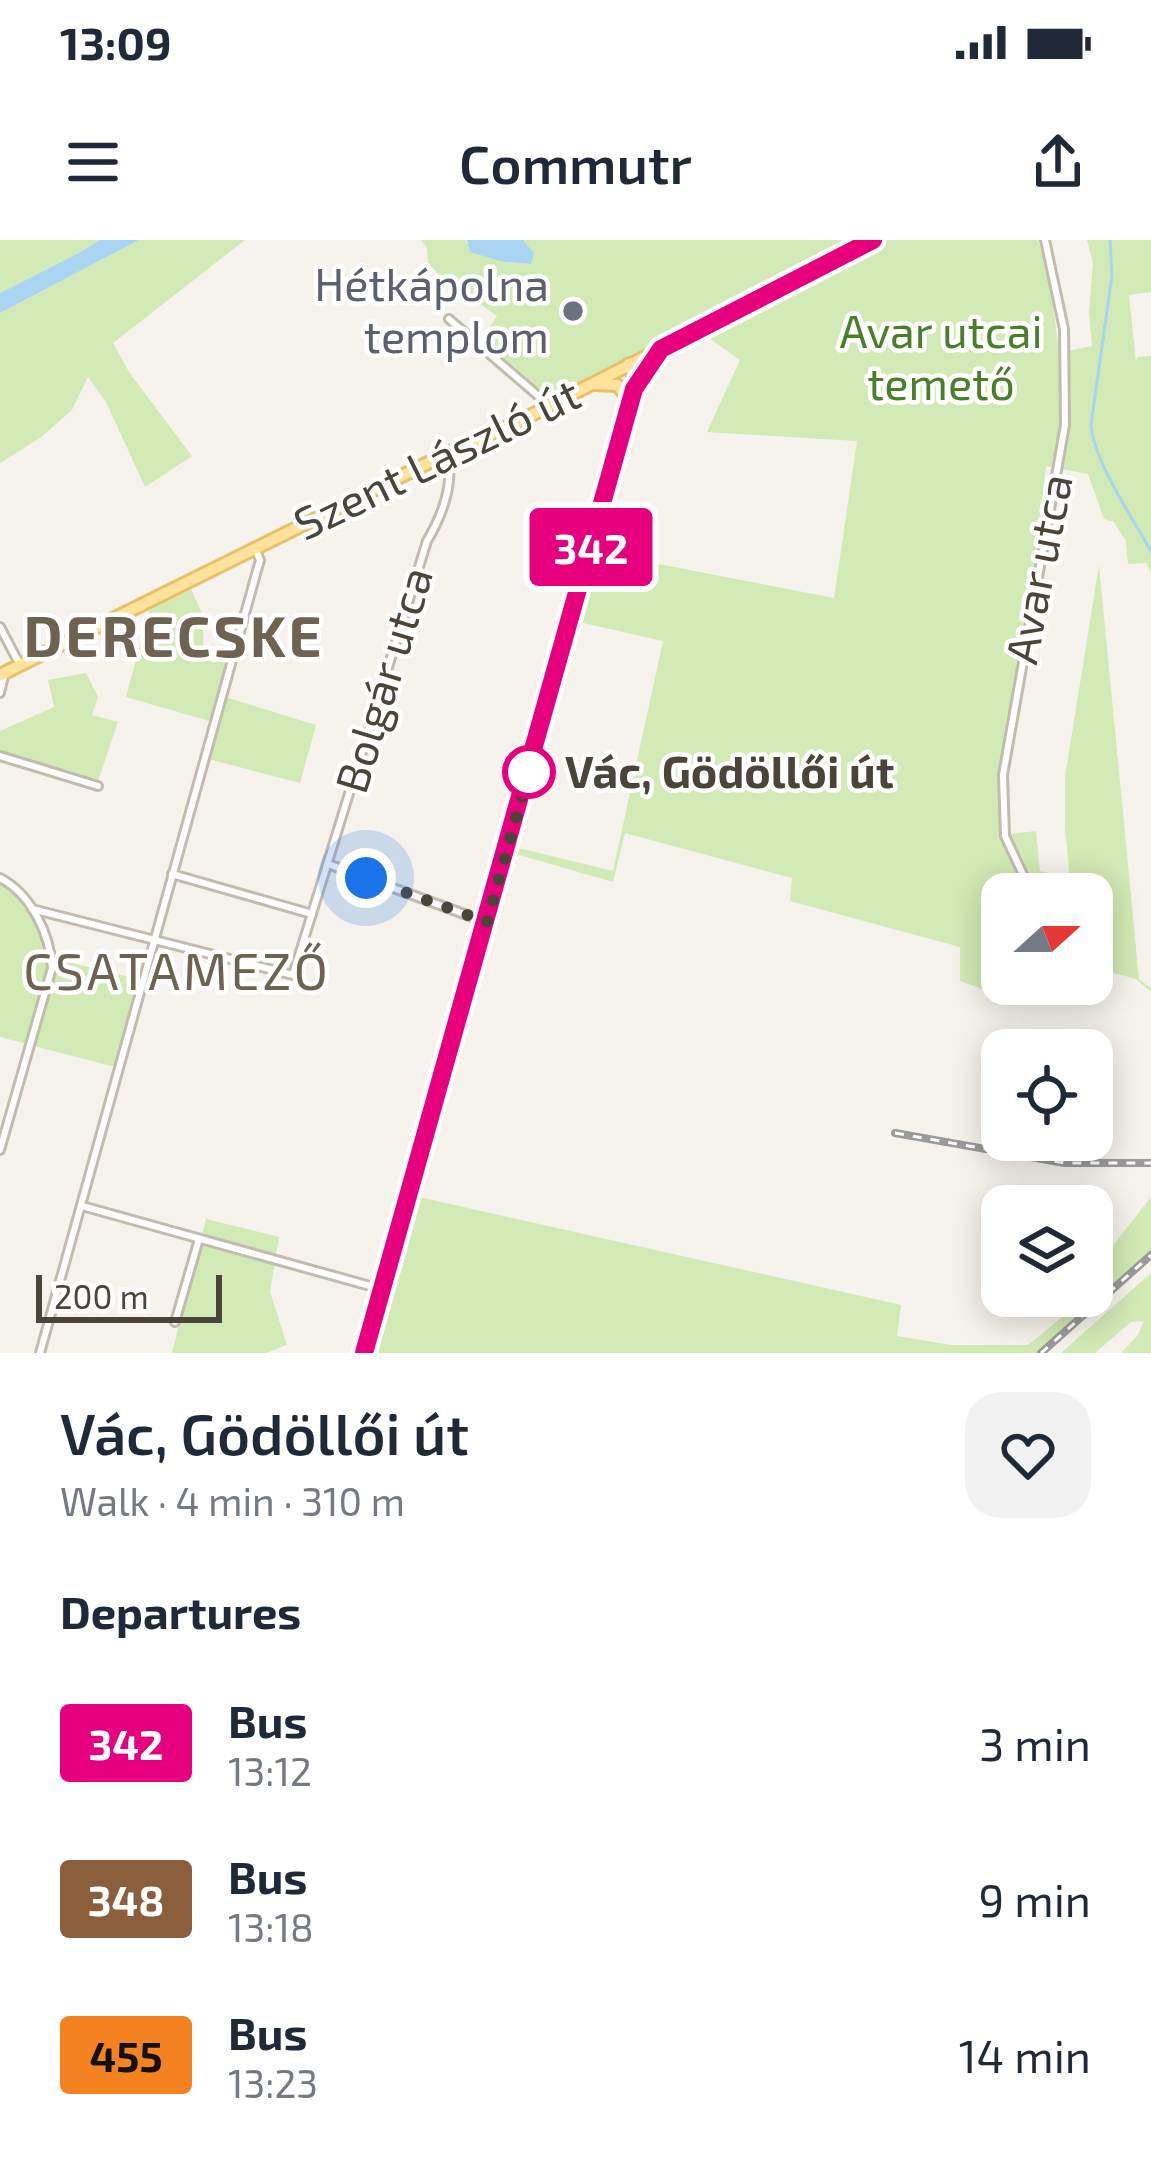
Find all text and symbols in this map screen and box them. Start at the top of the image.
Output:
text: 13:09 [60,15,171,69]
icon: menu [60,129,126,195]
icon: share [1025,129,1091,195]
text: Commutr [459,130,692,195]
place label: Hétkápolna templom [314,256,549,362]
marker: Hétkápolna templom [560,298,586,324]
park label: Avar utcai temető [839,303,1043,409]
street label: Szent László út [285,365,588,550]
street label: Avar utca [992,469,1082,668]
line badge: 342 [522,508,660,586]
text: 342 [554,522,628,572]
street label: Bolgár utca [322,560,442,799]
district label: DERECSKE [24,600,324,668]
place label: Vác, Gödöllői út [565,743,894,797]
marker: Vác, Gödöllői út [504,747,554,797]
your location [336,848,396,908]
north arrow [981,873,1113,1005]
map controls [981,873,1113,1317]
district label: CSATAMEZŐ [23,939,331,1000]
button: locate [981,1029,1113,1161]
button: layers [981,1185,1113,1317]
scale bar [36,1269,222,1322]
text: 200 m [54,1276,149,1316]
button: heart [965,1392,1091,1518]
text: Vác, Gödöllői út [60,1398,469,1466]
text: Walk · 4 min · 310 m [60,1477,405,1524]
text: Departures [60,1584,301,1638]
text: Bus [228,1693,307,1747]
text: 3 min [979,1716,1091,1770]
text: 342 [89,1718,163,1768]
text: 13:12 [228,1747,312,1794]
text: Bus [228,1849,307,1903]
text: 9 min [978,1872,1091,1926]
text: 348 [88,1874,164,1924]
text: 13:18 [228,1903,314,1950]
text: Bus [228,2005,307,2059]
text: 14 min [959,2028,1091,2082]
text: 455 [89,2030,163,2080]
text: 13:23 [228,2059,318,2106]

